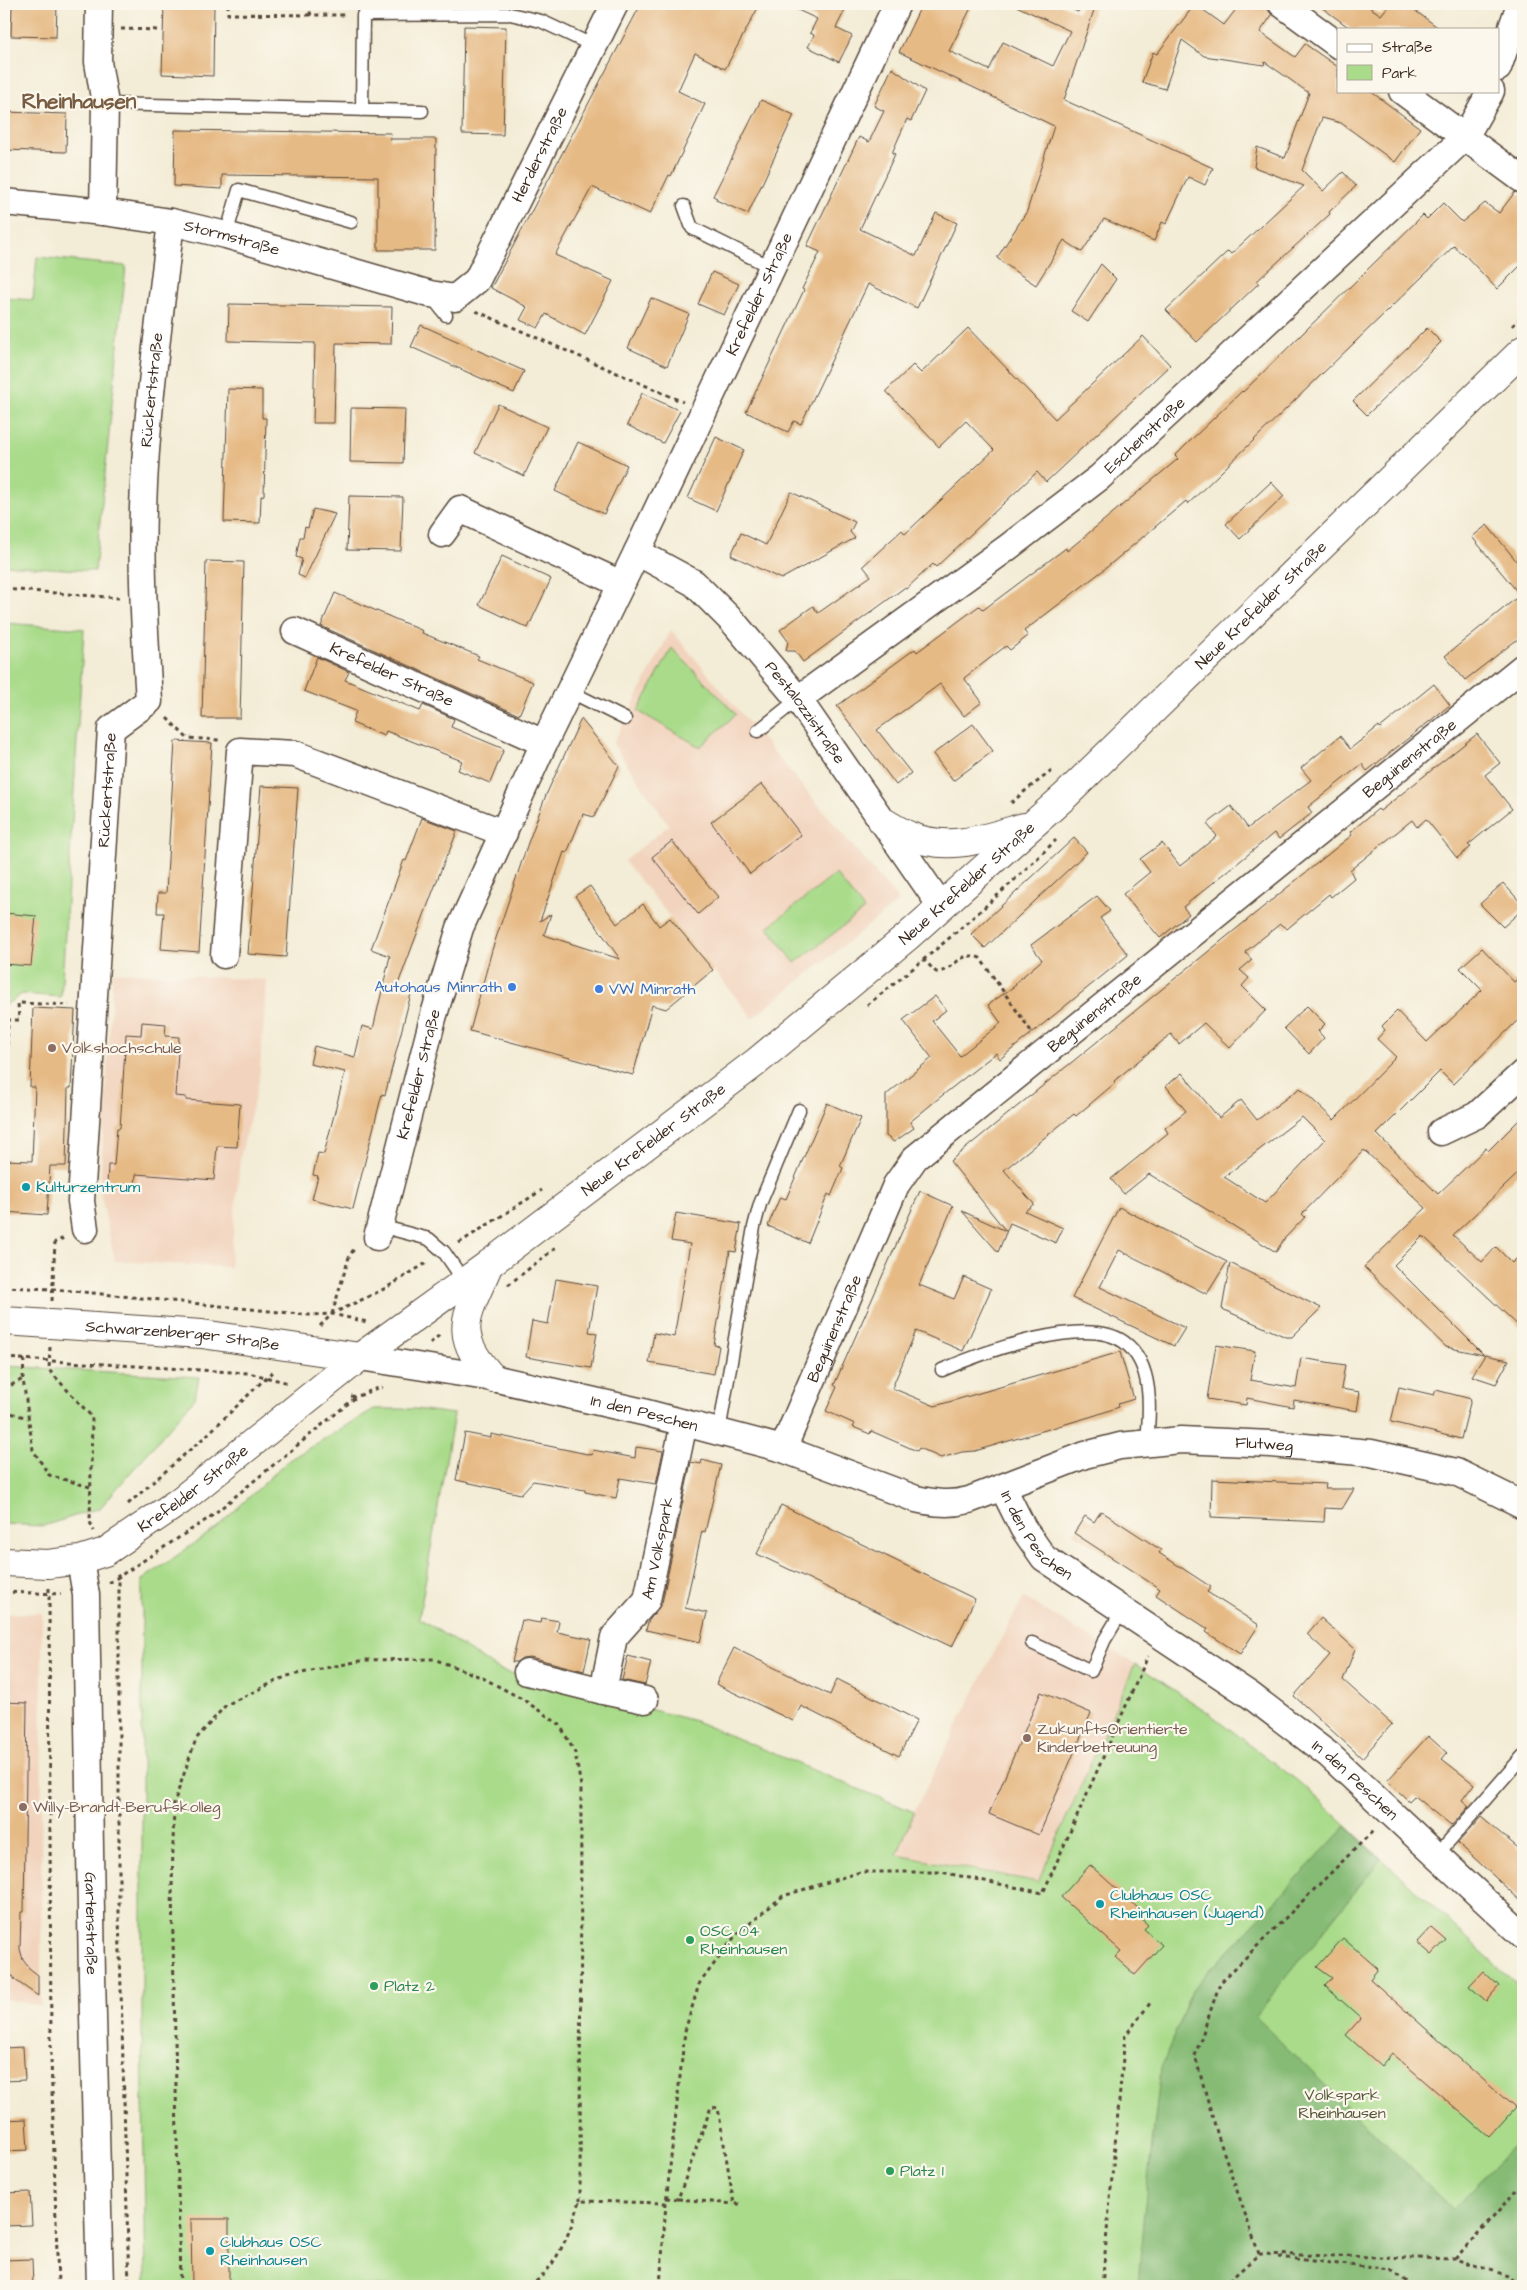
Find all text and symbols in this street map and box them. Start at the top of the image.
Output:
legend [1337,28,1500,92]
text: Straße [1382,37,1432,58]
text: Park [1382,63,1417,84]
district label: Rheinhausen [22,87,137,116]
street label: Herderstraße [507,103,573,206]
street label: Stormstraße [182,214,283,261]
street label: Krefelder Straße [721,229,798,359]
street label: Rückertstraße [135,331,169,448]
street label: Eschenstraße [1099,392,1190,479]
street label: Neue Krefelder Straße [1190,536,1332,674]
street label: Krefelder Straße [326,637,457,712]
street label: Pestalozzistraße [760,657,851,769]
street label: Beguinenstraße [1358,714,1462,803]
street label: Rückertstraße [92,732,122,848]
street label: Neue Krefelder Straße [894,817,1040,950]
street label: Beguinenstraße [1043,968,1146,1058]
place label: Autohaus Minrath [375,976,502,998]
place label: VW Minrath [609,978,696,1000]
marker: Autohaus Minrath [506,981,518,993]
marker: VW Minrath [593,983,605,995]
street label: Krefelder Straße [391,1006,446,1142]
place label: Volkshochschule [62,1037,182,1059]
marker: Volkshochschule [46,1042,58,1054]
street label: Neue Krefelder Straße [577,1078,730,1201]
place label: Kulturzentrum [36,1176,141,1198]
marker: Kulturzentrum [20,1181,32,1193]
street label: Beguinenstraße [802,1271,867,1386]
street label: Schwarzenberger Straße [85,1315,281,1356]
street label: In den Peschen [589,1389,700,1437]
street label: Flutweg [1235,1431,1294,1458]
street label: Krefelder Straße [133,1439,253,1538]
street label: In den Peschen [995,1487,1077,1585]
street label: Am Volkspark [636,1495,679,1601]
place label: ZukunftsOrientierte Kinderbetreuung [1037,1718,1188,1759]
marker: ZukunftsOrientierte Kinderbetreuung [1021,1732,1033,1744]
street label: In den Peschen [1307,1735,1403,1825]
place label: Willy-Brandt-Berufskolleg [33,1796,221,1819]
marker: Willy-Brandt-Berufskolleg [17,1801,29,1813]
street label: Gartenstraße [79,1872,103,1975]
place label: Clubhaus OSC Rheinhausen (Jugend) [1110,1884,1264,1925]
marker: Clubhaus OSC Rheinhausen (Jugend) [1094,1898,1106,1910]
place label: OSC 04 Rheinhausen [700,1920,787,1960]
marker: OSC 04 Rheinhausen [684,1934,696,1946]
place label: Platz 2 [384,1975,435,1997]
marker: Platz 2 [368,1980,380,1992]
park label: Volkspark Rheinhausen [1298,2084,1386,2124]
place label: Platz 1 [900,2160,944,2182]
marker: Platz 1 [884,2165,896,2177]
place label: Clubhaus OSC Rheinhausen [220,2231,322,2271]
marker: Clubhaus OSC Rheinhausen [204,2245,216,2257]

